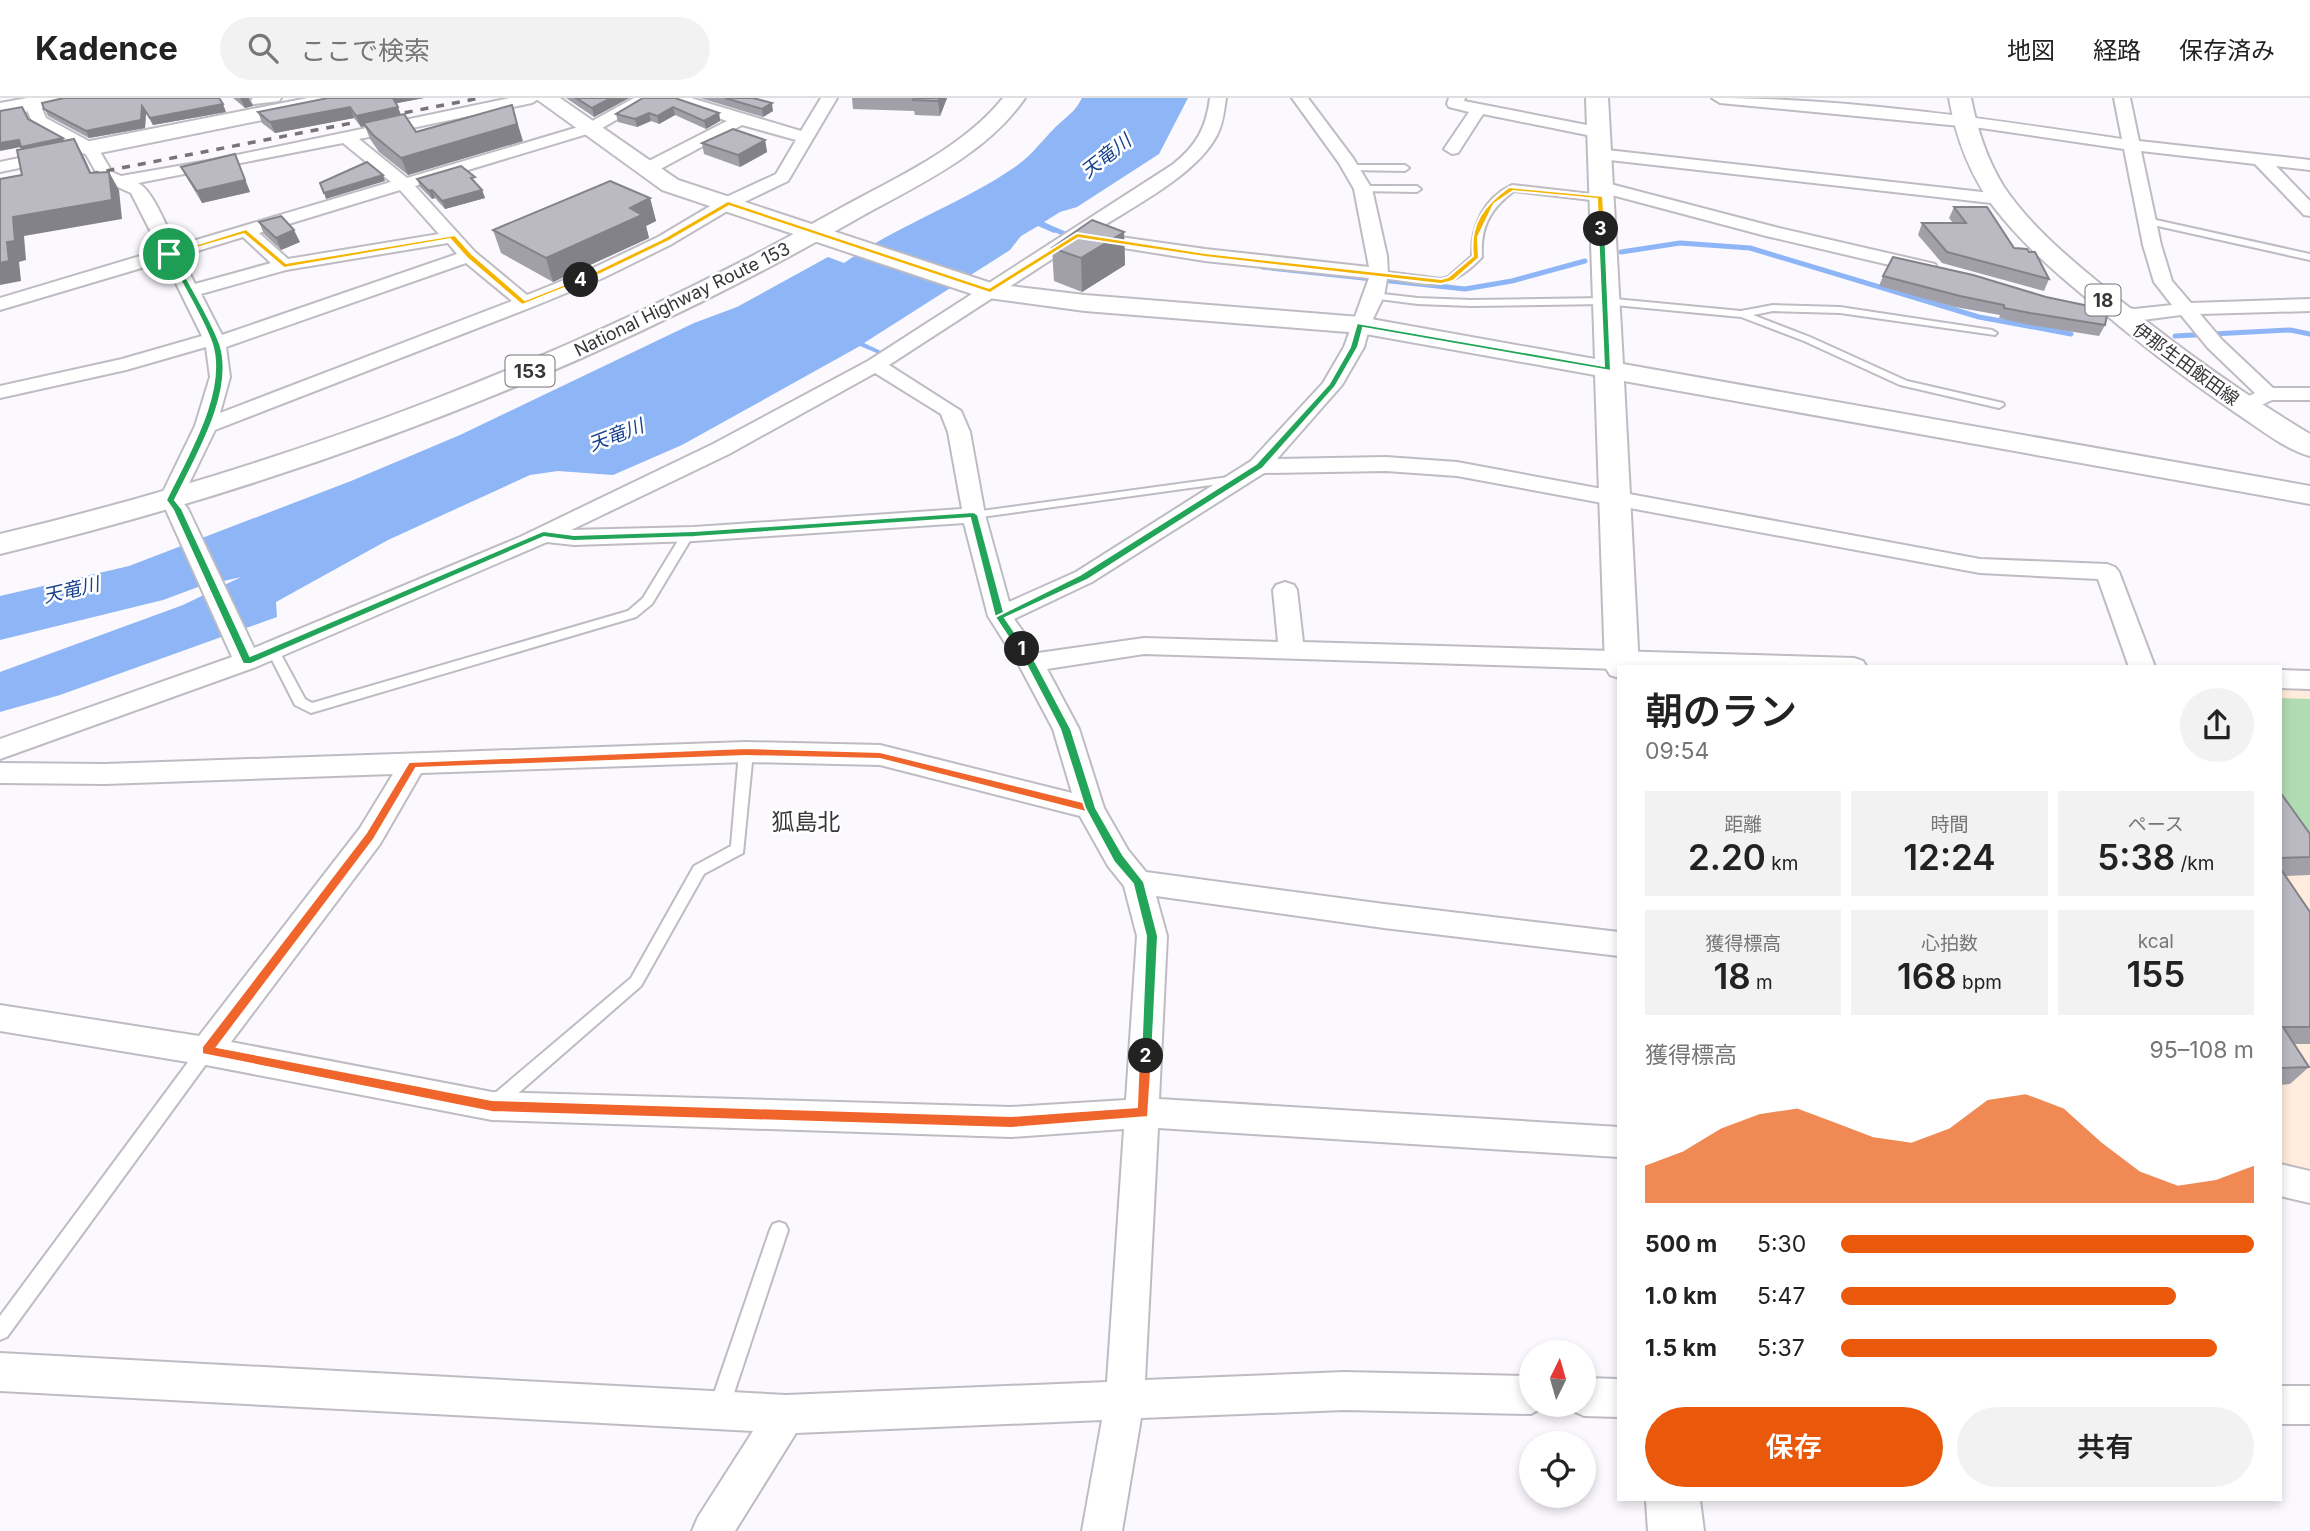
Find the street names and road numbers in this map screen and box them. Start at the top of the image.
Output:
street label: National Highway Route 153 [571,238,793,360]
road number: 18 [2086,284,2120,316]
street label: 伊那生田飯田線 [2129,318,2243,410]
road number: 153 [505,356,554,386]

